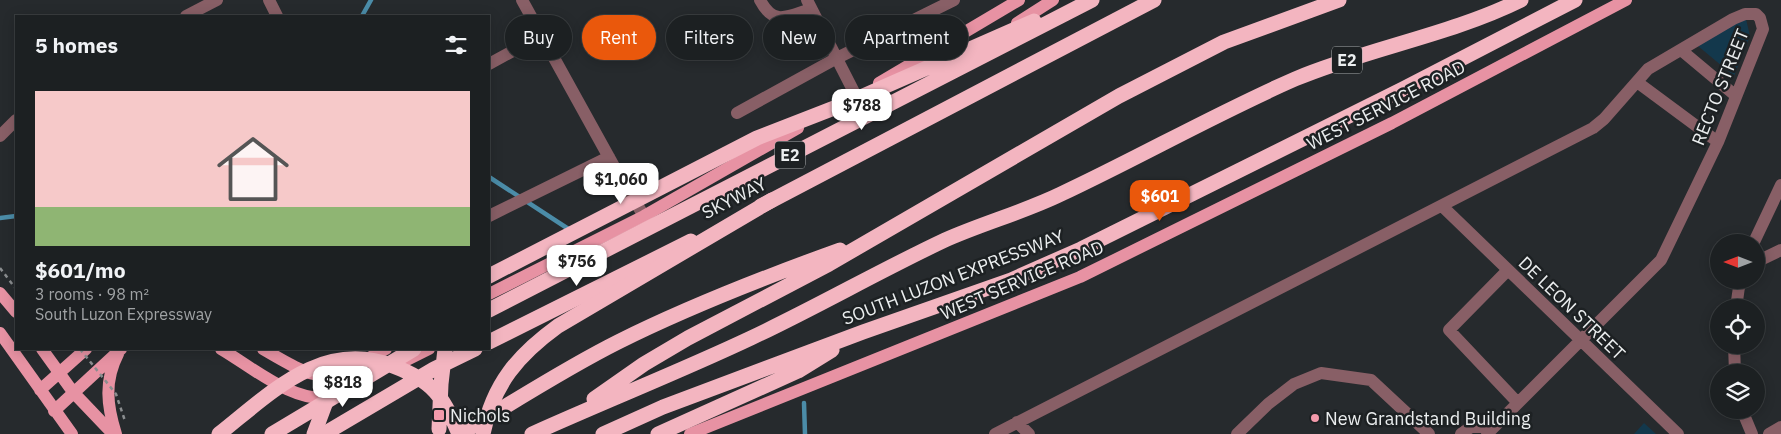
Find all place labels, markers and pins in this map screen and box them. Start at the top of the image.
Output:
pin: $788 [832,88,892,131]
pin: $1,060 [580,162,662,205]
pin: $601 [1130,180,1190,222]
pin: $756 [547,244,607,287]
pin: $818 [313,366,373,408]
place label: Nichols [450,404,510,427]
place label: New Grandstand Building [1325,407,1531,430]
marker: Nichols [432,408,446,422]
marker: New Grandstand Building [1309,412,1321,424]

